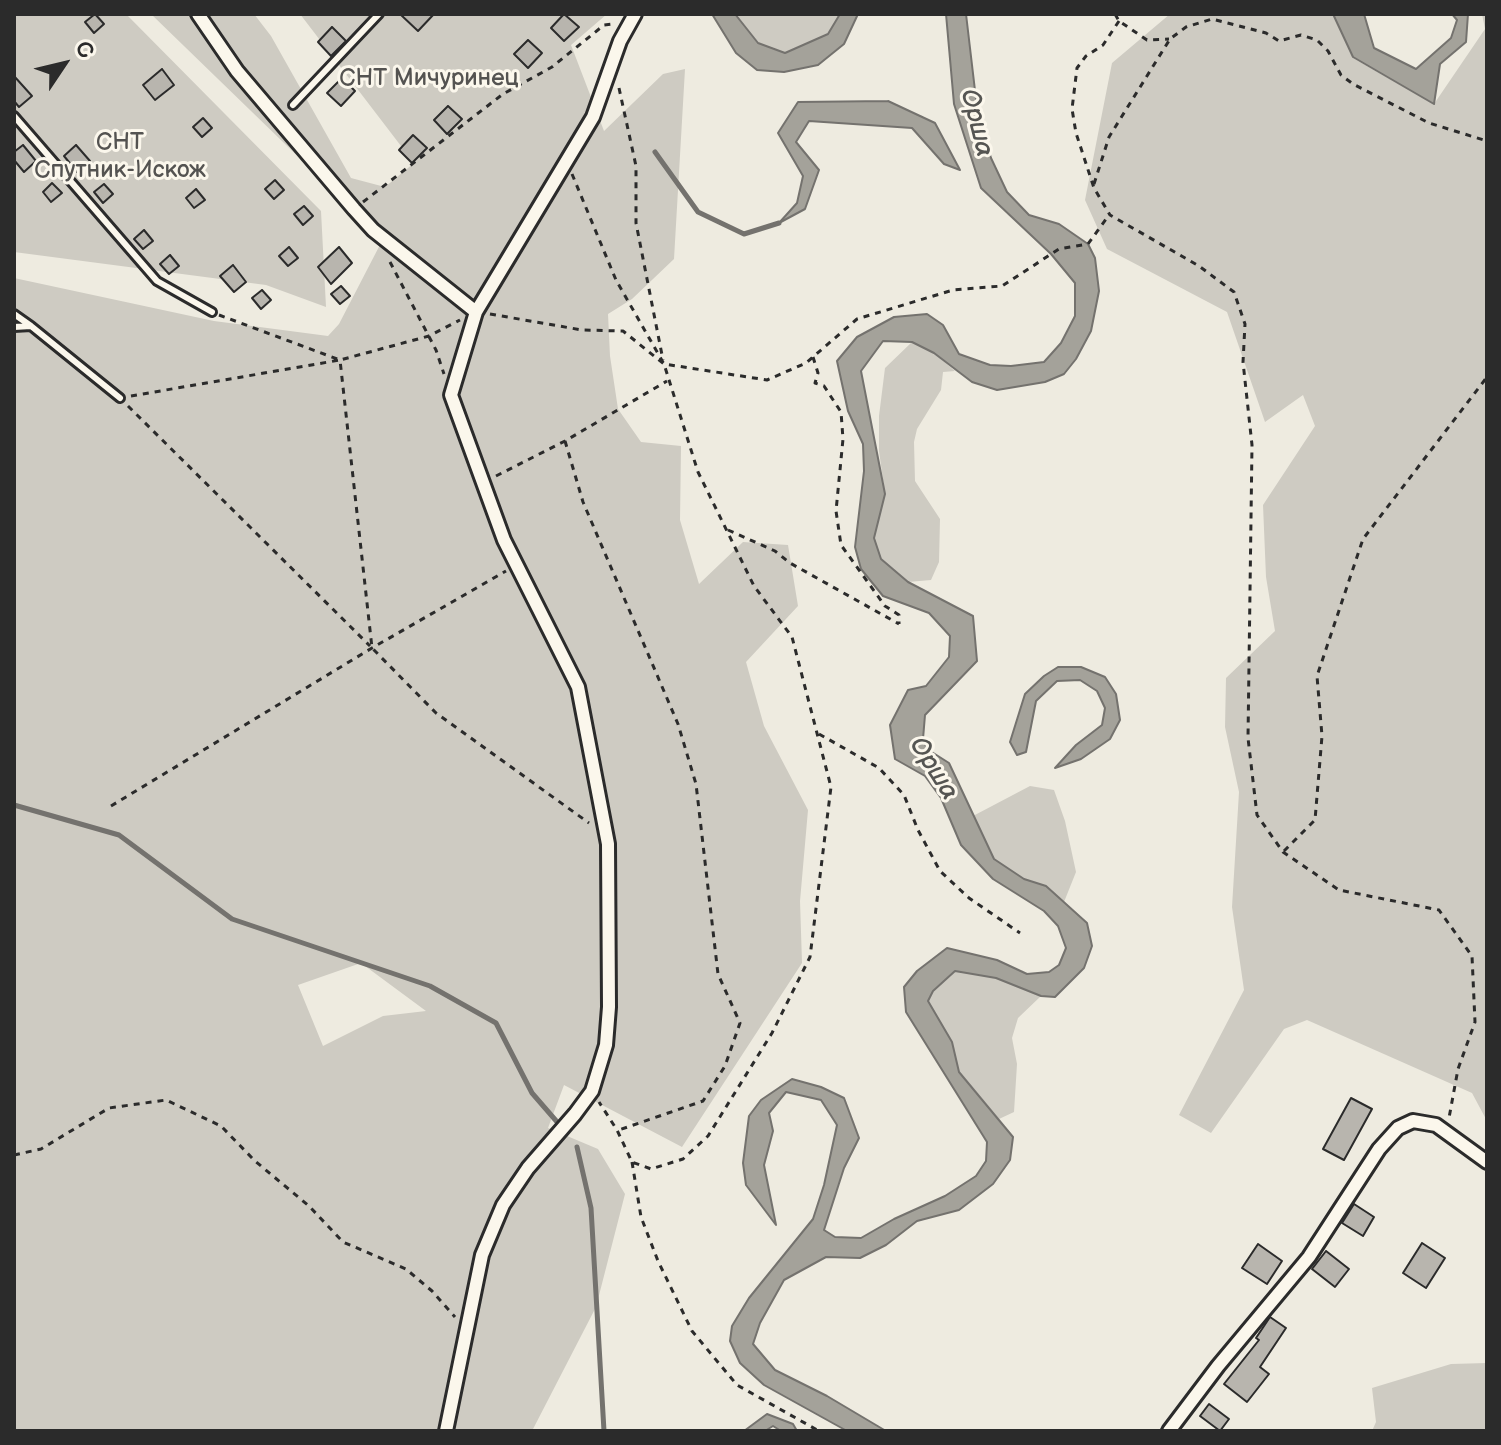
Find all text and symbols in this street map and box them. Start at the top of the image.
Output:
north arrow [24,24,104,104]
text: С [69,36,100,64]
park label: СНТ Мичуринец [339,65,519,93]
water label: Орша [953,86,999,160]
park label: СНТ Спутник-Искож [34,129,206,185]
water label: Орша [902,732,964,806]

